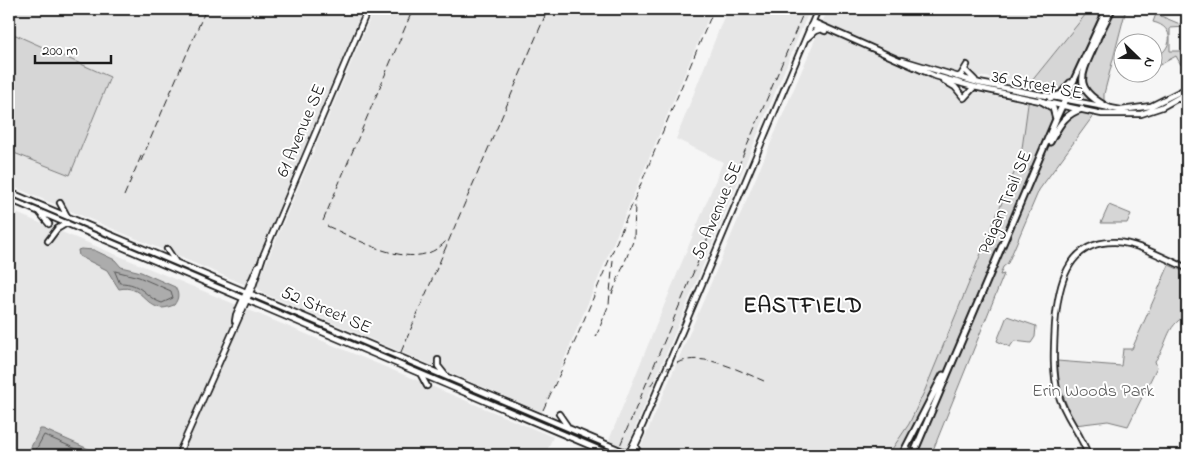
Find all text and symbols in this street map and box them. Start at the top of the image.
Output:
scale bar [35,32,111,64]
north arrow [1114,32,1164,82]
text: 200 m [42,40,78,62]
text: N [1137,54,1160,71]
street label: 36 Street SE [989,64,1085,108]
street label: 61 Avenue SE [271,80,333,182]
street label: Peigan Trail SE [972,147,1041,259]
street label: 50 Avenue SE [686,158,750,264]
street label: 52 Street SE [277,280,375,342]
district label: EASTFIELD [743,291,863,323]
park label: Erin Woods Park [1032,379,1154,405]

